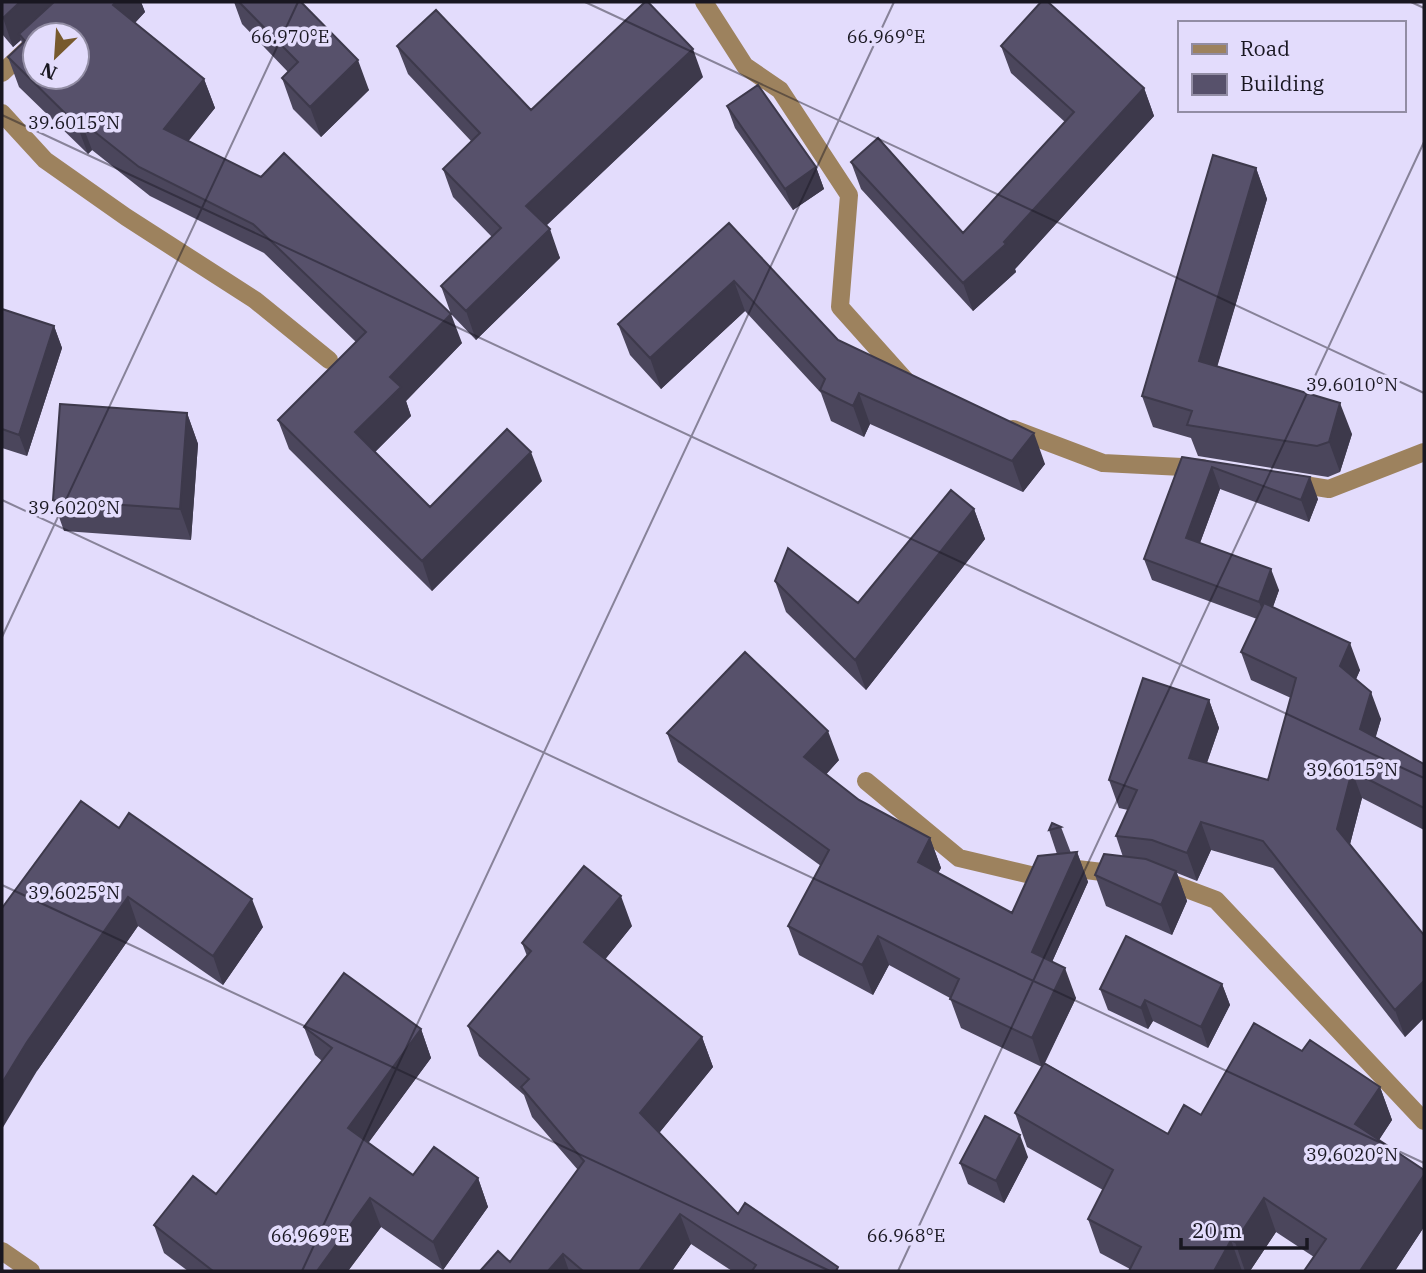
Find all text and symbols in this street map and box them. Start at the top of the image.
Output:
north arrow [21,21,91,91]
legend [1178,21,1405,112]
text: 66.970°E [251,25,329,48]
text: 66.969°E [847,25,925,48]
text: Road [1240,34,1290,62]
text: N [37,57,61,85]
text: Building [1240,69,1325,97]
text: 39.6015°N [28,111,120,134]
text: 39.6010°N [1306,373,1398,396]
text: 39.6020°N [28,496,120,519]
text: 39.6015°N [1306,758,1398,781]
text: 39.6025°N [28,881,120,904]
text: 39.6020°N [1306,1143,1398,1166]
scale bar [1181,1206,1307,1250]
text: 20 m [1192,1216,1242,1244]
text: 66.969°E [271,1224,349,1247]
text: 66.968°E [867,1224,945,1247]

